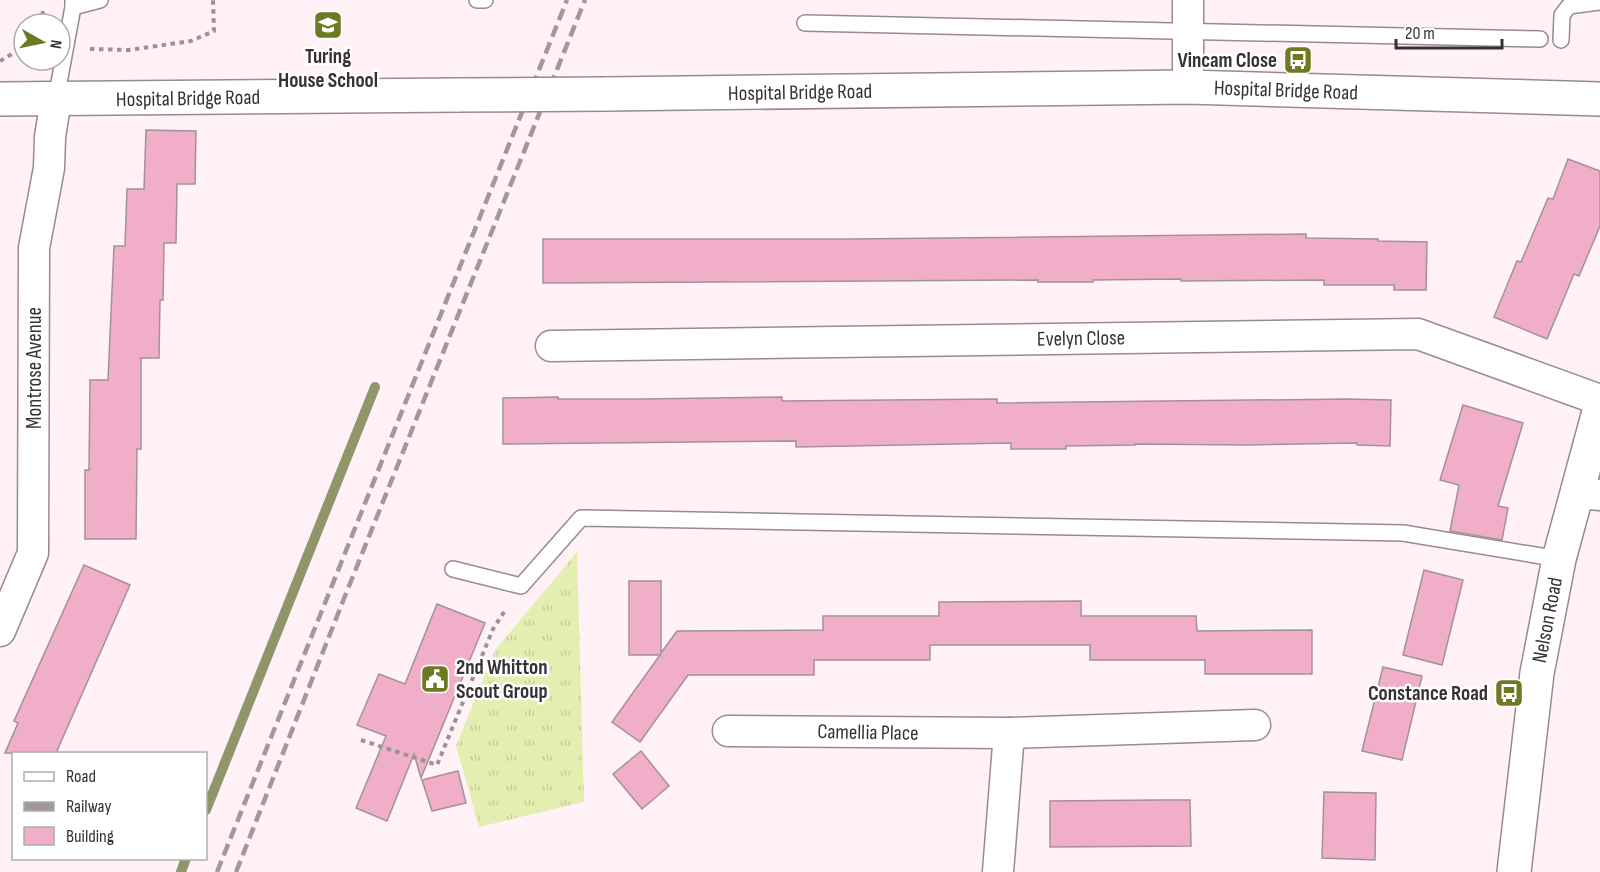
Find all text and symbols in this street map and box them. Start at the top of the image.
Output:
school or university icon: Turing House School [312,9,344,41]
north arrow [12,12,72,72]
scale bar [1396,12,1502,50]
text: 20 m [1405,23,1435,44]
text: N [45,38,65,50]
place label: Turing House School [278,44,378,93]
bus stop icon: Vincam Close [1282,44,1314,76]
place label: Vincam Close [1177,48,1277,73]
street label: Hospital Bridge Road [1213,75,1358,106]
street label: Hospital Bridge Road [728,79,872,106]
street label: Hospital Bridge Road [116,85,260,112]
street label: Montrose Avenue [22,307,47,429]
street label: Evelyn Close [1037,325,1125,352]
street label: Nelson Road [1527,575,1568,665]
place label: 2nd Whitton Scout Group [456,655,548,704]
public building icon: 2nd Whitton Scout Group [419,663,451,695]
bus stop icon: Constance Road [1493,677,1525,709]
place label: Constance Road [1368,681,1488,706]
street label: Camellia Place [817,719,919,746]
legend [12,752,207,860]
text: Road [66,766,96,787]
text: Railway [66,796,111,817]
text: Building [66,826,114,847]

